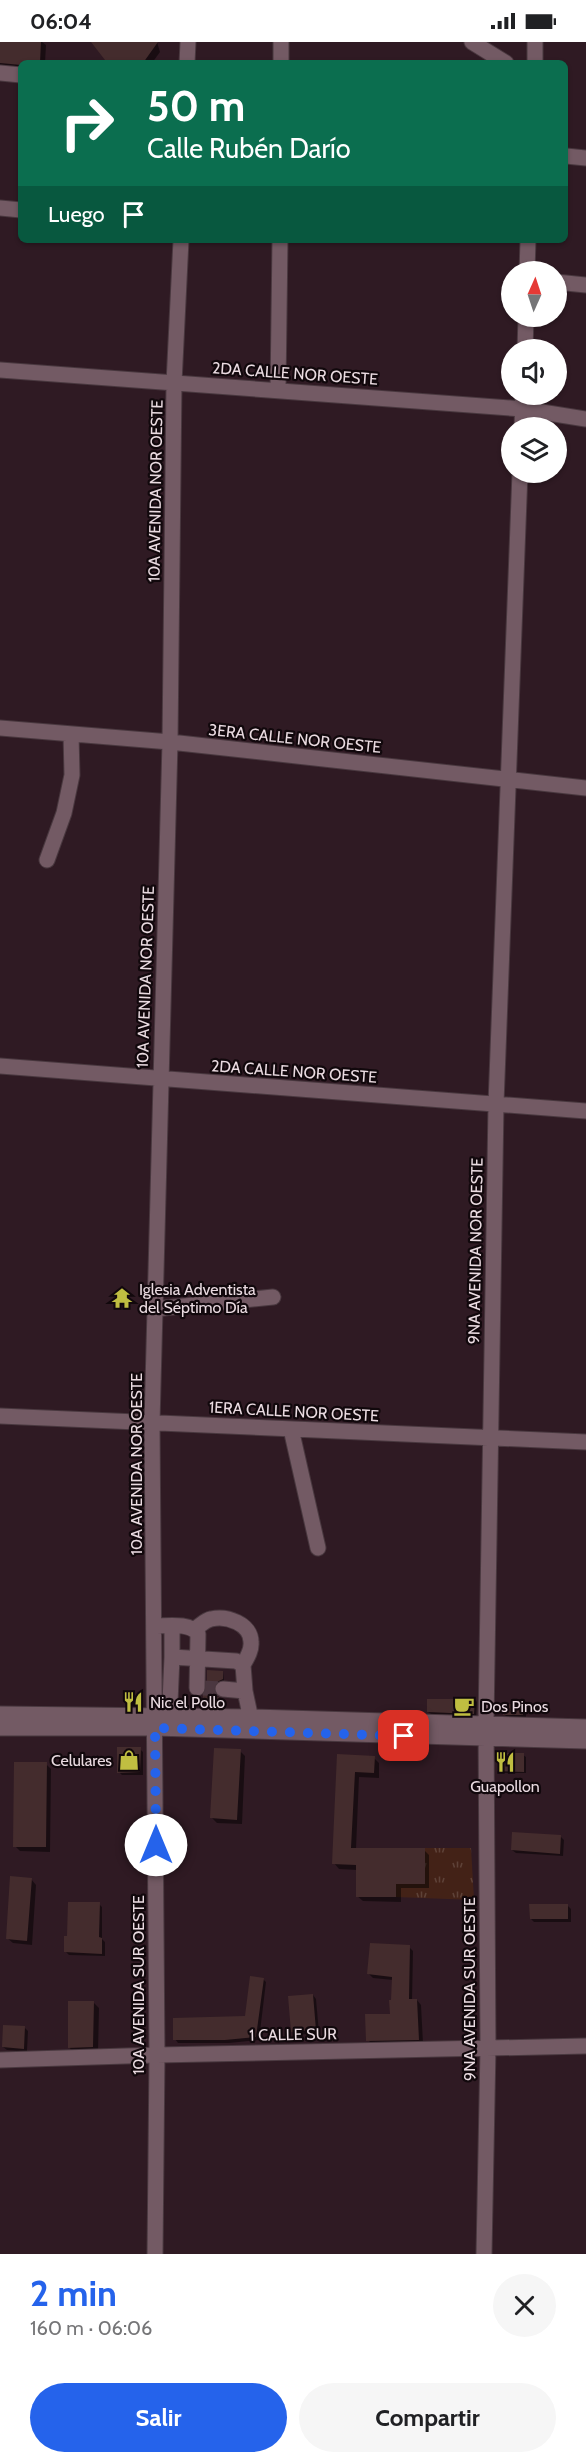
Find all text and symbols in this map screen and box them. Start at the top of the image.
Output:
text: 06:04 [30,8,92,35]
text: 50 m [147,80,245,132]
icon: right [48,84,126,162]
text: Calle Rubén Darío [147,132,351,165]
icon: arrive [117,198,150,231]
text: Luego [48,201,105,228]
north arrow [501,261,567,327]
map controls [501,261,567,483]
button: sound [501,339,567,405]
street label: 2DA CALLE NOR OESTE [211,358,379,389]
street label: 10A AVENIDA NOR OESTE [144,400,167,582]
button: layers [501,417,567,483]
street label: 3ERA CALLE NOR OESTE [208,720,382,757]
street label: 10A AVENIDA NOR OESTE [133,885,158,1068]
street label: 2DA CALLE NOR OESTE [210,1056,378,1087]
street label: 9NA AVENIDA NOR OESTE [464,1157,487,1344]
place label: Iglesia Adventista del Séptimo Día [139,1280,256,1317]
temple icon: Iglesia Adventista del Séptimo Día [110,1286,134,1310]
street label: 10A AVENIDA NOR OESTE [127,1373,146,1555]
street label: 1ERA CALLE NOR OESTE [209,1398,380,1425]
restaurant icon: Nic el Pollo [121,1690,145,1714]
place label: Nic el Pollo [150,1693,225,1712]
cafe icon: Dos Pinos [452,1694,476,1718]
place label: Dos Pinos [481,1697,549,1716]
pin [378,1710,429,1761]
icon: arrive [387,1719,420,1752]
shop icon: Celulares [117,1748,141,1772]
restaurant icon: Guapollon [493,1750,517,1774]
place label: Celulares [51,1751,112,1770]
place label: Guapollon [470,1777,540,1796]
position arrow [124,1813,188,1877]
street label: 10A AVENIDA SUR OESTE [129,1895,148,2075]
street label: 9NA AVENIDA SUR OESTE [460,1897,479,2081]
street label: 1 CALLE SUR [249,2024,337,2045]
text: 2 min [30,2271,117,2315]
button: close [493,2274,556,2337]
text: 160 m · 06:06 [30,2316,152,2340]
button: Salir [30,2383,287,2452]
button: Compartir [299,2383,556,2452]

